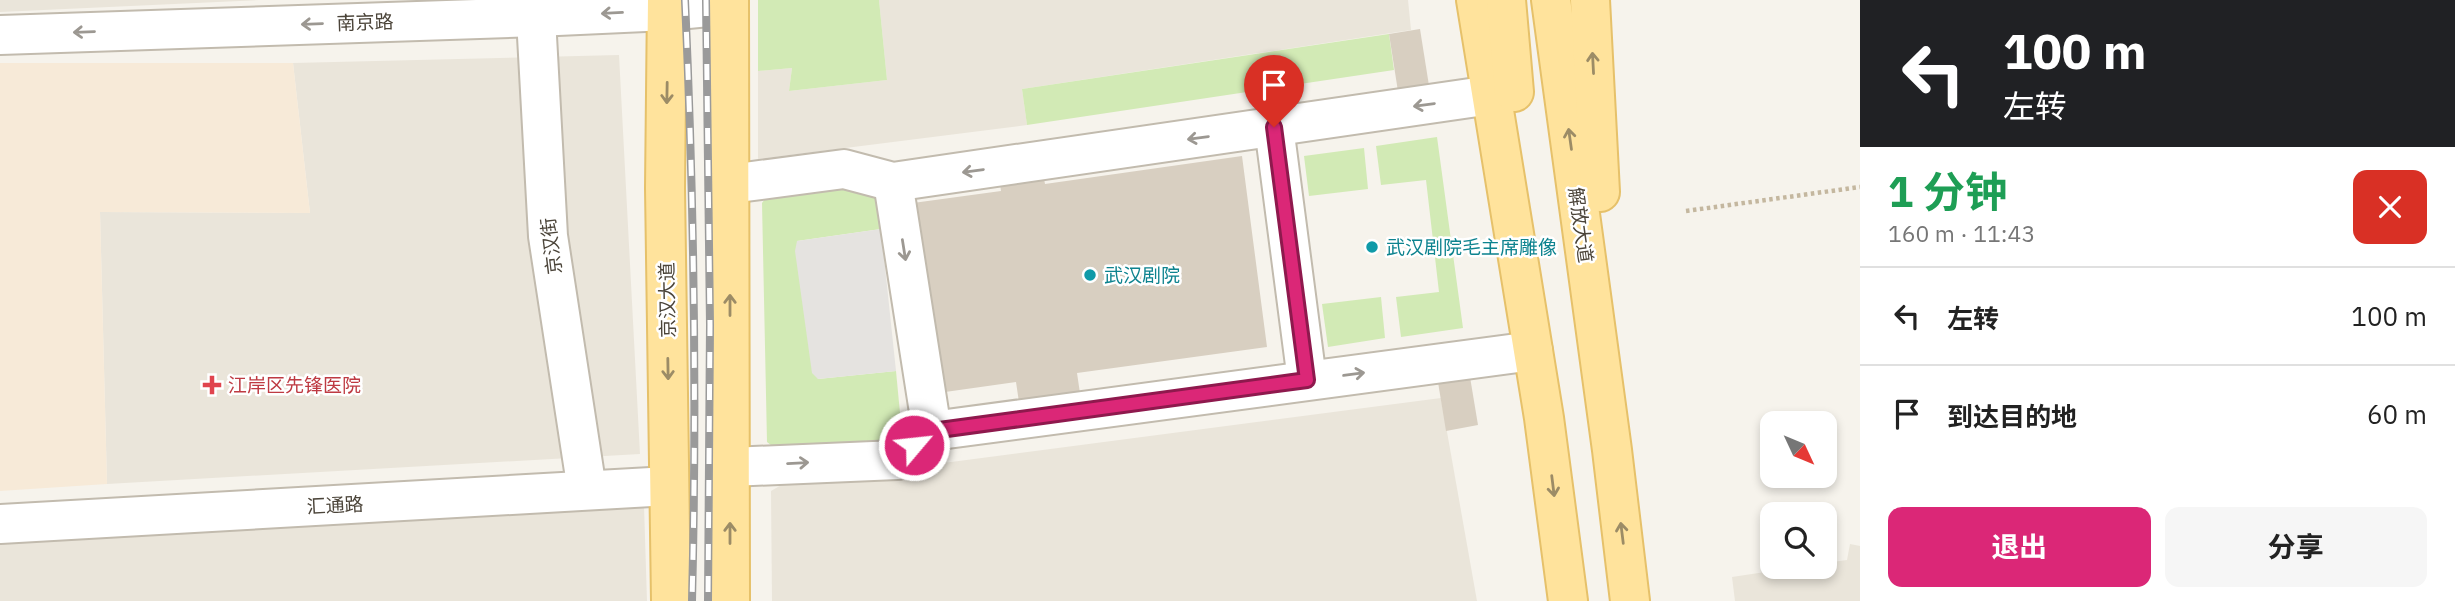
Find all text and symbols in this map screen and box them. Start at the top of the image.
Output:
one-way arrow [601,7,624,20]
street label: 南京路 [336,9,394,35]
one-way arrow [300,17,323,30]
text: 100 m [2003,19,2147,82]
one-way arrow [73,25,96,38]
icon: left [1888,28,1979,119]
one-way arrow [1587,52,1600,75]
pin [1244,55,1304,127]
icon: arrive [1255,66,1293,104]
one-way arrow [660,81,673,104]
text: 左转 [2003,85,2067,127]
one-way arrow [1413,99,1435,112]
one-way arrow [1563,128,1576,151]
one-way arrow [1188,132,1210,145]
one-way arrow [962,164,985,177]
text: 1 分钟 [1888,164,2007,219]
button: close [2353,170,2427,244]
street label: 解放大道 [1564,186,1598,264]
street label: 京汉街 [536,216,566,276]
text: 160 m · 11:43 [1888,218,2035,248]
place label: 武汉剧院毛主席雕像 [1386,235,1557,259]
one-way arrow [898,238,911,261]
marker: 武汉剧院毛主席雕像 [1364,239,1380,255]
street label: 京汉大道 [654,262,680,338]
place label: 武汉剧院 [1104,263,1180,287]
marker: 武汉剧院 [1082,267,1098,283]
one-way arrow [723,294,737,317]
icon: left [1888,297,1926,335]
text: 100 m [2351,299,2427,333]
text: 左转 [1947,301,1999,335]
one-way arrow [661,357,675,380]
one-way arrow [1342,367,1365,380]
place label: 江岸区先锋医院 [228,373,361,397]
marker: 江岸区先锋医院 [202,375,222,395]
icon: arrive [1888,395,1926,433]
text: 60 m [2367,397,2427,431]
text: 到达目的地 [1947,399,2077,433]
position arrow [877,408,951,482]
north arrow [1760,411,1838,488]
map controls [1760,411,1837,579]
one-way arrow [786,457,809,470]
one-way arrow [1546,474,1559,497]
street label: 汇通路 [306,492,364,518]
button: search [1760,502,1837,579]
button: 退出 [1888,507,2151,587]
button: 分享 [2165,507,2427,587]
one-way arrow [723,522,737,545]
one-way arrow [1616,522,1629,545]

